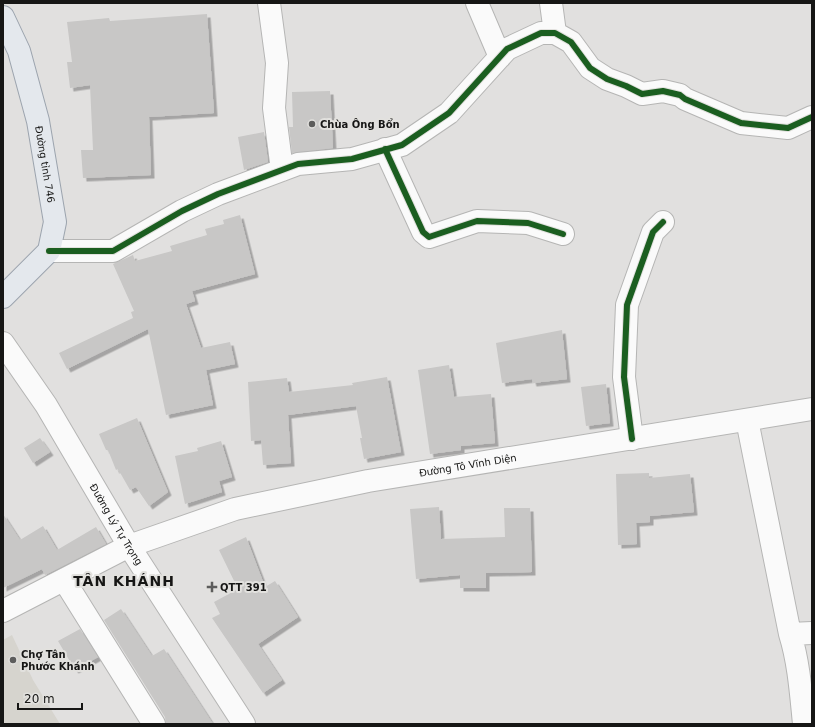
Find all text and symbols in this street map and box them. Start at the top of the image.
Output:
place label: Chùa Ông Bổn [320,118,400,130]
marker: Chùa Ông Bổn [307,119,317,129]
street label: Đường tỉnh 746 [33,125,57,204]
street label: Đường Tô Vĩnh Diện [418,451,517,478]
street label: Đường Lý Tự Trọng [88,481,145,567]
district label: TÂN KHÁNH [73,573,175,589]
marker: QTT 391 [207,582,217,592]
place label: QTT 391 [220,582,267,593]
place label: Chợ Tân Phước Khánh [21,649,95,672]
marker: Chợ Tân Phước Khánh [8,655,18,665]
scale bar [18,685,82,711]
text: 20 m [24,692,55,706]

